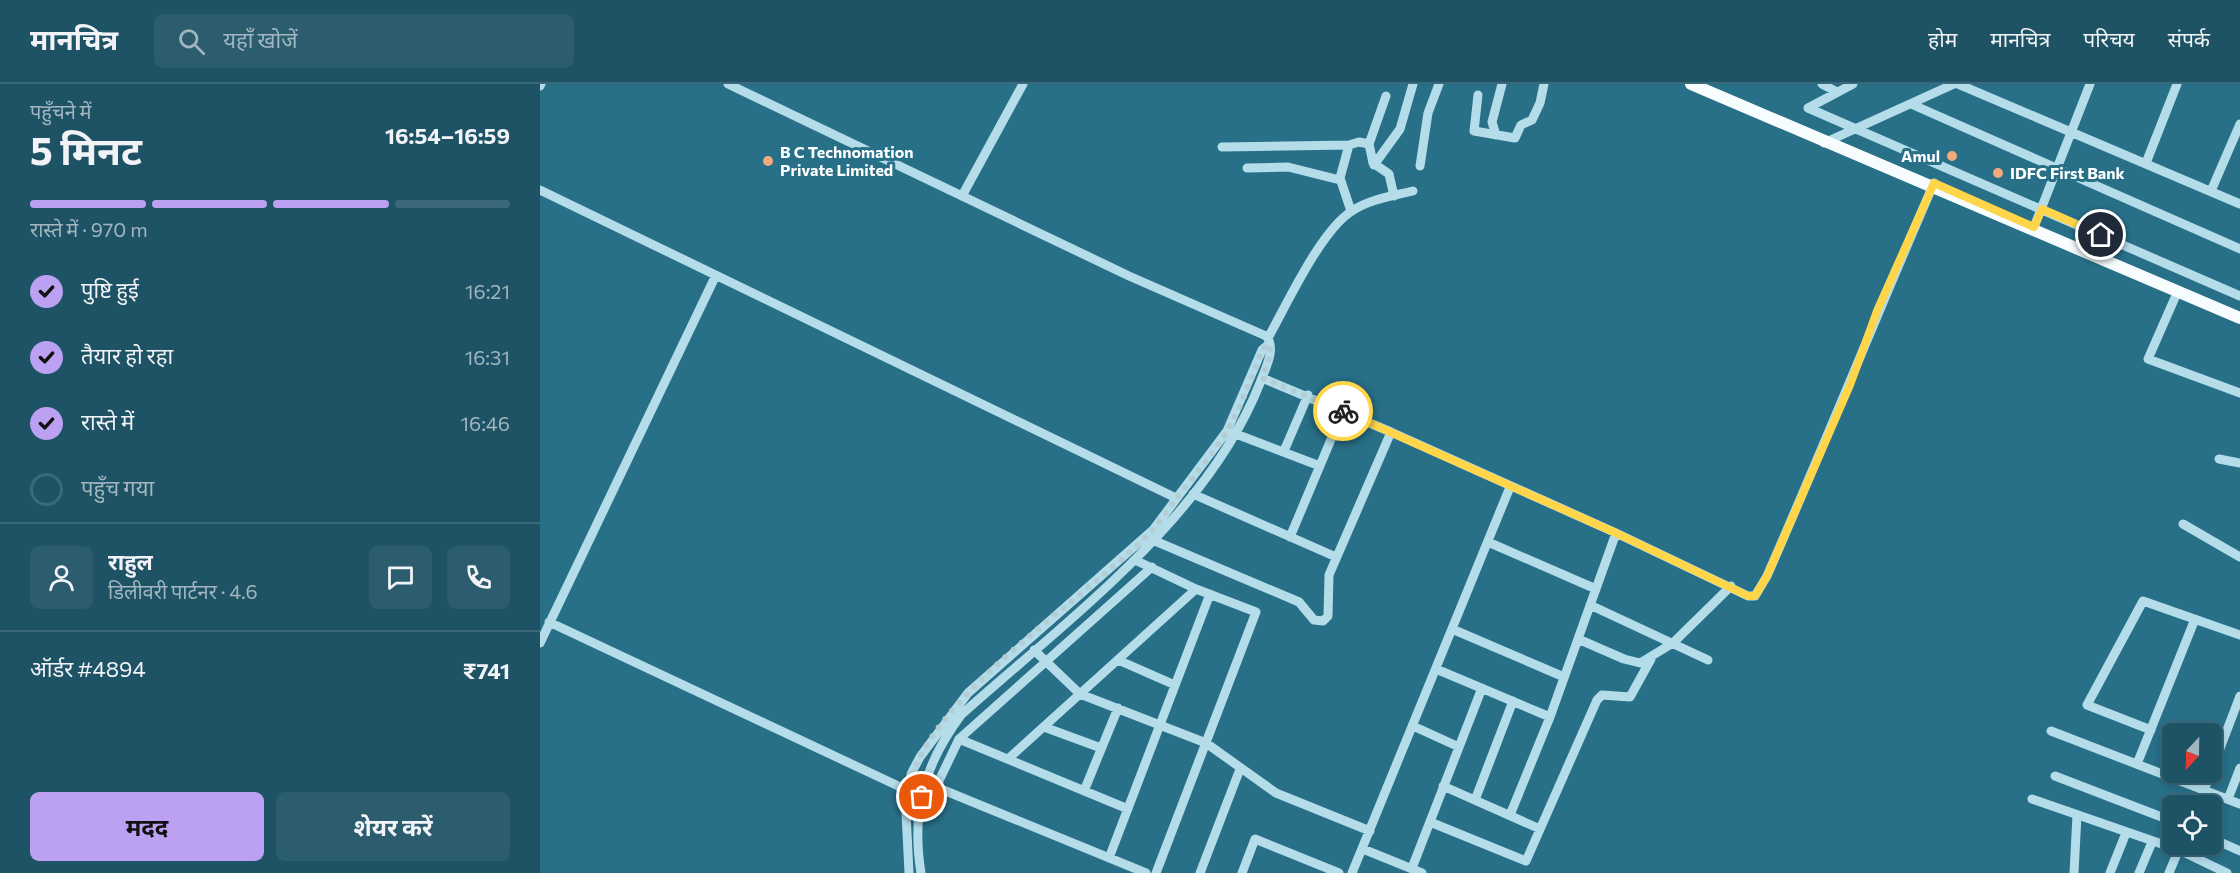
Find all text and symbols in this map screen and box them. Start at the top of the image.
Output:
search box [154,14,574,68]
text: मानचित्र [30,22,118,56]
icon: search [175,25,208,58]
text: यहाँ खोजें [223,26,298,53]
text: होम [1928,26,1957,51]
text: मानचित्र [1990,26,2050,51]
text: परिचय [2083,26,2135,51]
text: संपर्क [2168,26,2210,51]
text: पहुँचने में [30,99,92,123]
text: 16:54–16:59 [385,122,510,149]
text: 5 मिनट [30,125,142,173]
place label: B C Technomation Private Limited [780,142,913,179]
place label: Amul [1901,146,1940,165]
marker: Amul [1945,149,1959,163]
marker: B C Technomation Private Limited [761,154,775,168]
place label: IDFC First Bank [2010,163,2126,182]
marker: IDFC First Bank [1991,166,2005,180]
pin [2075,209,2126,260]
text: रास्ते में · 970 m [30,217,148,241]
icon: home [2084,218,2117,251]
icon: check [30,275,63,308]
text: पुष्टि हुई [81,276,139,303]
text: 16:21 [465,279,510,303]
icon: check [30,341,63,374]
text: तैयार हो रहा [81,342,173,369]
text: 16:31 [465,345,510,369]
courier [1313,381,1373,441]
icon: bike [1327,395,1360,428]
icon: check [30,407,63,440]
text: रास्ते में [81,408,134,435]
text: 16:46 [460,411,510,435]
text: पहुँच गया [81,474,154,501]
button: person [30,546,93,609]
button: chat [369,546,432,609]
button: phone [447,546,510,609]
text: राहुल [108,548,153,575]
text: डिलीवरी पार्टनर · 4.6 [108,579,258,603]
text: ऑर्डर #4894 [30,655,146,682]
text: ₹741 [463,657,510,684]
north arrow [2162,723,2222,783]
map controls [2162,723,2222,855]
pin [896,771,947,822]
icon: bag [905,780,938,813]
button: मदद [30,792,264,861]
button: शेयर करें [276,792,510,861]
button: locate [2162,795,2222,855]

